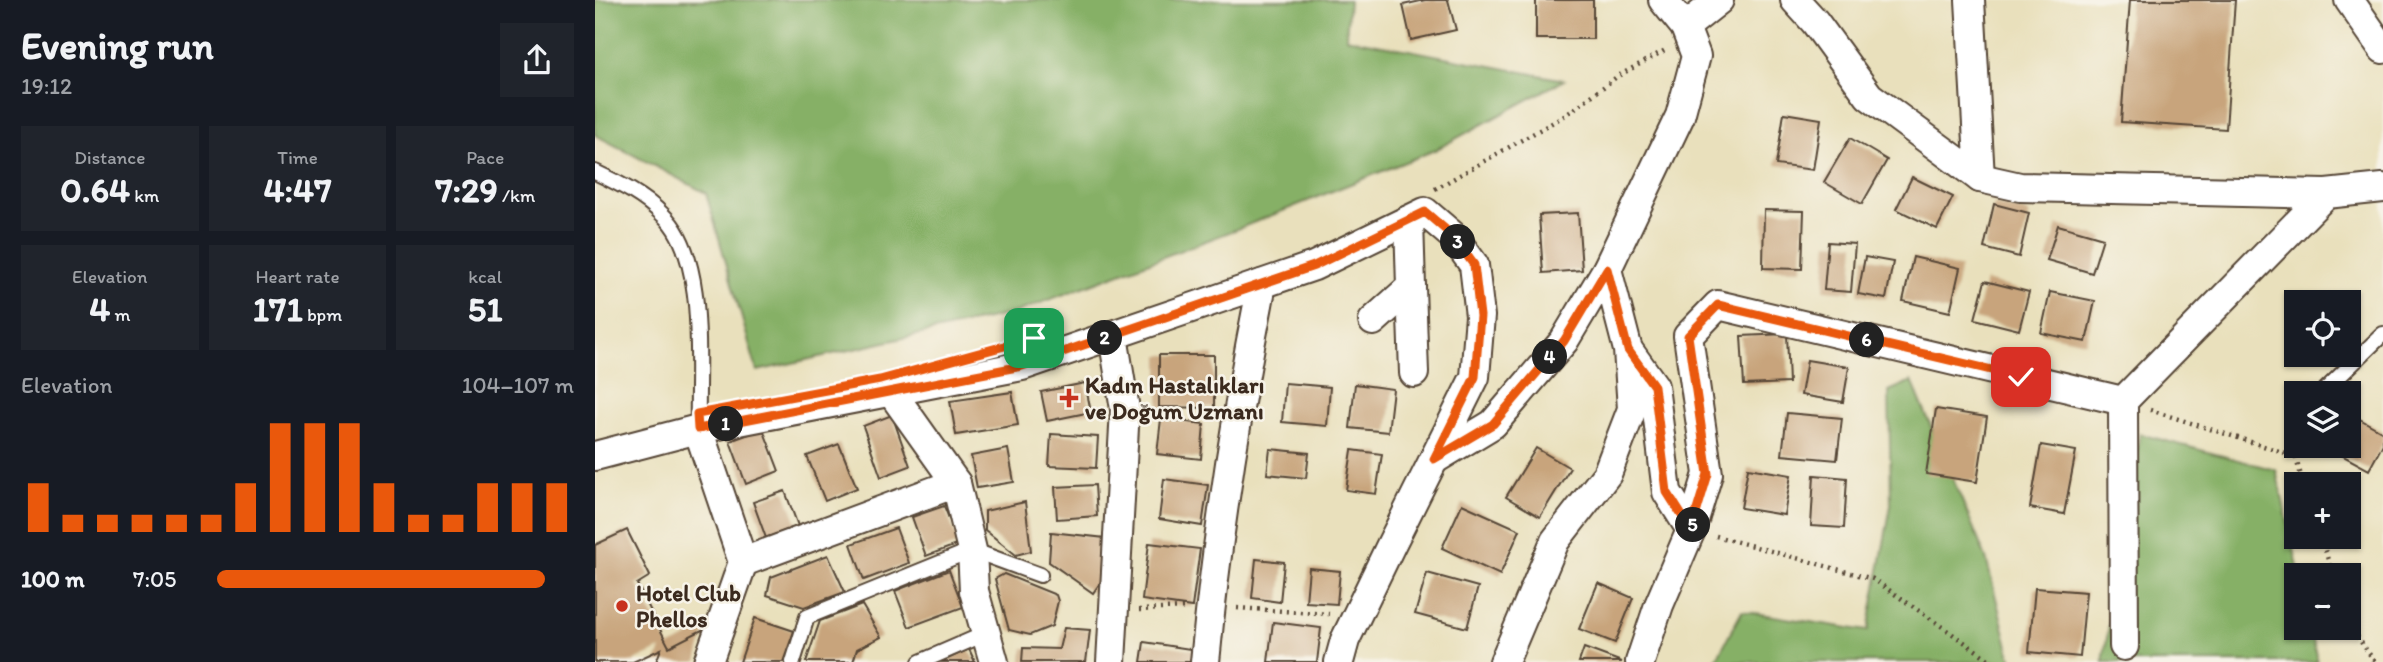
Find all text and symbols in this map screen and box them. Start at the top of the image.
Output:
text: Evening run [21,23,214,69]
button: share [500,23,574,97]
text: 19:12 [21,72,72,100]
text: Distance [74,146,145,169]
text: Time [277,146,318,169]
text: Pace [466,146,504,169]
text: 0.64 [60,169,130,211]
text: 4:47 [263,169,332,211]
text: 7:29 [435,169,498,211]
text: km [130,184,159,207]
text: /km [498,184,535,207]
pin: 3 [1441,224,1475,260]
text: 3 [1452,230,1463,253]
text: Elevation [72,265,148,288]
text: Heart rate [255,265,340,288]
text: kcal [468,265,502,288]
text: 4 [89,288,110,330]
text: 171 [253,288,303,330]
text: 51 [468,288,502,330]
map controls [2284,290,2361,640]
button: locate [2284,290,2361,367]
text: m [110,303,130,326]
text: bpm [303,303,342,326]
pin [1004,308,1064,368]
icon: arrive [1015,319,1053,357]
pin: 2 [1087,320,1123,356]
pin: 6 [1849,322,1885,358]
text: 2 [1100,326,1110,349]
text: 6 [1861,328,1872,351]
pin: 4 [1532,340,1567,374]
text: 4 [1544,345,1555,368]
pin [1991,347,2051,407]
icon: check [2002,358,2040,396]
text: Elevation [21,371,112,399]
text: 104–107 m [462,371,574,399]
place label: Kadın Hastalıkları ve Doğum Uzmanı [1085,371,1264,425]
button: layers [2284,381,2361,458]
marker: Kadın Hastalıkları ve Doğum Uzmanı [1059,388,1079,408]
pin: 1 [709,406,743,442]
text: 1 [721,412,730,435]
button: + [2284,472,2361,549]
pin: 5 [1675,508,1711,542]
text: 5 [1688,513,1697,536]
button: − [2284,563,2361,640]
text: 100 m [21,565,85,593]
text: 7:05 [133,565,176,593]
place label: Hotel Club Phellos [636,579,741,633]
marker: Hotel Club Phellos [614,598,630,614]

